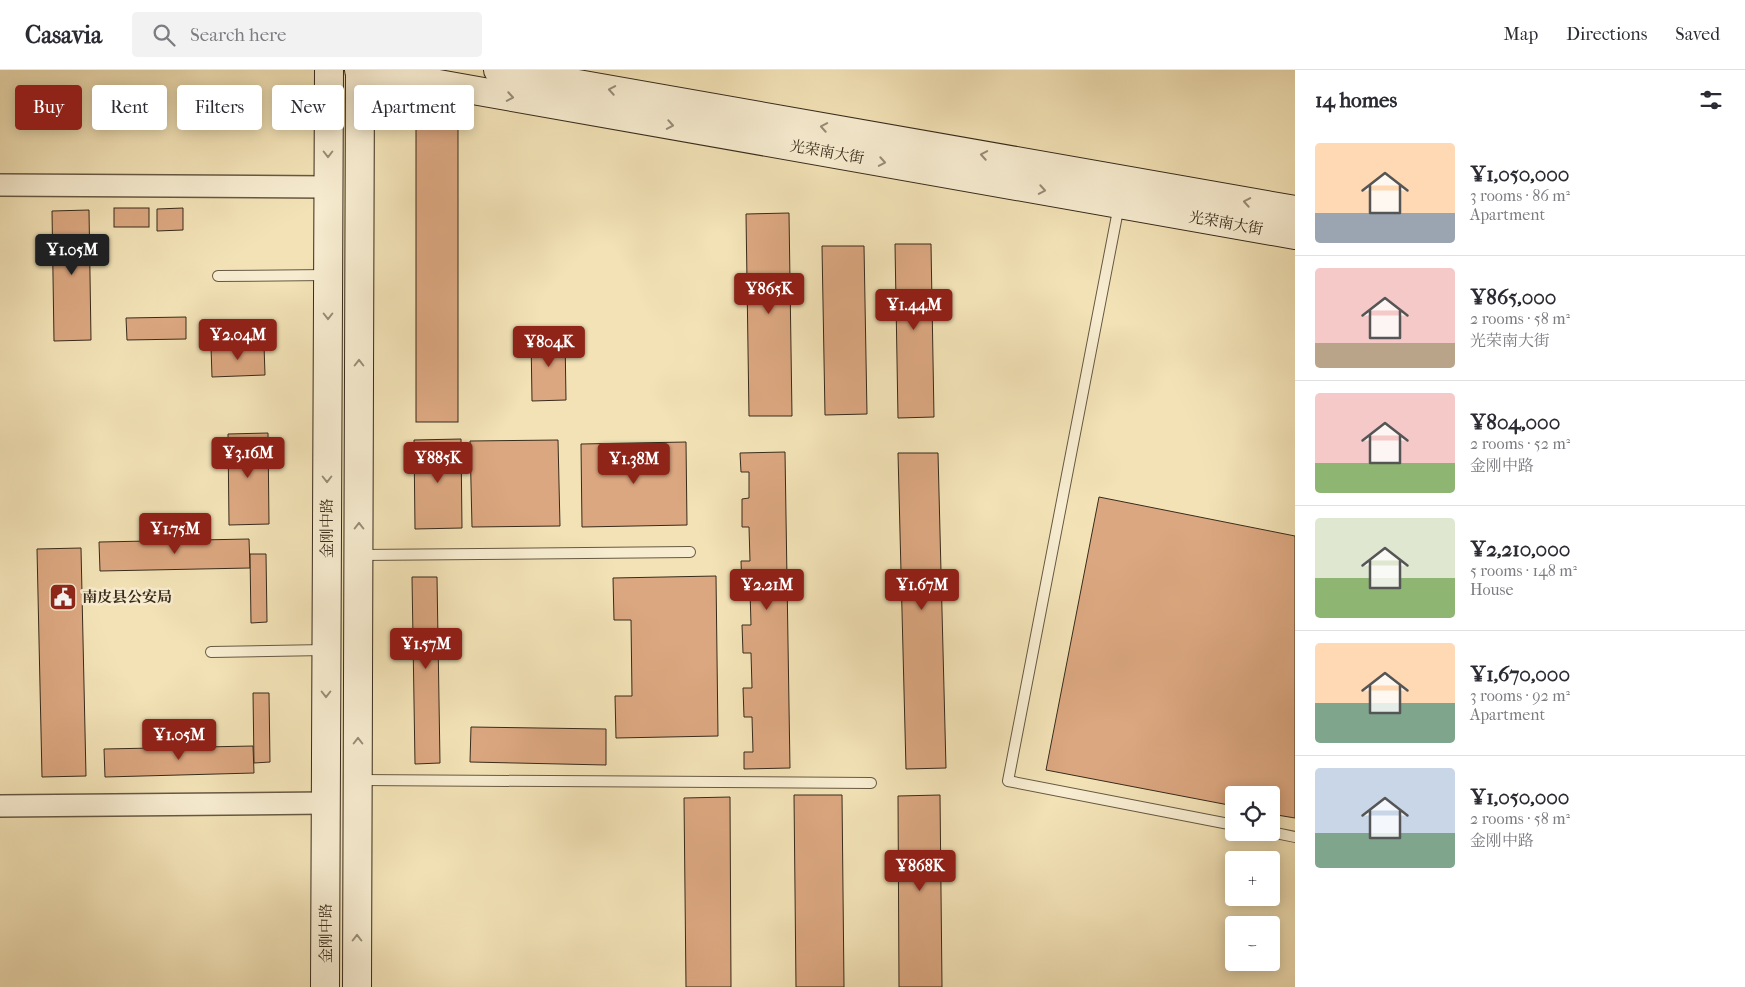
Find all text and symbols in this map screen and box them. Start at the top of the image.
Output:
search box [132,12,482,57]
text: Casavia [25,21,102,49]
icon: search [150,21,178,49]
text: Search here [190,24,286,46]
text: Map [1504,24,1538,45]
text: Directions [1566,24,1647,45]
text: Saved [1675,24,1720,45]
chip: Buy [15,85,82,130]
chip: Rent [92,85,167,130]
chip: Filters [177,85,262,130]
chip: New [272,85,344,130]
chip: Apartment [354,85,474,130]
one-way arrow [607,85,616,96]
icon: filters [1697,86,1725,114]
text: 14 homes [1315,88,1397,112]
one-way arrow [506,91,515,101]
one-way arrow [666,119,675,129]
one-way arrow [819,123,828,133]
street label: 光荣南大街 [788,137,866,167]
one-way arrow [323,150,333,158]
one-way arrow [979,151,988,161]
one-way arrow [878,157,886,167]
text: ¥1,050,000 [1470,162,1569,186]
icon: home [1355,163,1415,223]
one-way arrow [1038,185,1046,195]
text: 3 rooms · 86 m² [1470,186,1570,205]
one-way arrow [1243,197,1251,207]
text: Apartment [1470,205,1545,224]
street label: 光荣南大街 [1187,208,1265,238]
pin: ¥1.05M [31,234,113,276]
text: ¥1.05M [46,240,98,259]
pin: ¥865K [734,272,804,315]
text: ¥865K [745,279,793,298]
text: ¥865,000 [1470,285,1556,309]
pin: ¥1.44M [873,288,955,331]
icon: home [1355,288,1415,348]
text: ¥1.44M [886,295,942,314]
text: 2 rooms · 58 m² [1470,309,1570,328]
one-way arrow [323,312,333,320]
pin: ¥2.04M [197,318,279,361]
text: ¥2.04M [210,325,266,344]
pin: ¥804K [514,326,584,368]
text: 光荣南大街 [1470,331,1550,350]
text: ¥804K [524,332,574,351]
one-way arrow [354,359,364,367]
text: ¥804,000 [1470,410,1560,434]
icon: home [1355,413,1415,473]
text: 2 rooms · 52 m² [1470,434,1570,453]
pin: ¥3.16M [207,436,289,479]
pin: ¥885K [403,442,473,484]
pin: ¥1.38M [593,442,675,485]
text: ¥3.16M [222,443,274,462]
text: ¥885K [414,448,462,467]
text: ¥1.38M [609,449,659,468]
text: 金刚中路 [1470,456,1534,475]
one-way arrow [322,475,332,483]
street label: 金刚中路 [318,498,336,558]
pin: ¥1.75M [134,512,216,555]
text: ¥1.75M [150,519,200,538]
one-way arrow [354,522,364,530]
text: ¥2,210,000 [1470,537,1570,561]
icon: home [1355,538,1415,598]
text: 5 rooms · 148 m² [1470,561,1577,580]
pin: ¥2.21M [726,568,808,611]
pin: ¥1.67M [881,568,963,611]
text: ¥2.21M [741,575,793,594]
text: ¥1.67M [896,575,948,594]
text: House [1470,580,1513,599]
public building icon: 南皮县公安局 [48,582,78,612]
place label: 南皮县公安局 [82,588,172,606]
pin: ¥1.57M [385,628,467,670]
text: ¥1.57M [401,634,451,653]
text: ¥1,670,000 [1470,662,1570,686]
icon: home [1355,663,1415,723]
text: 3 rooms · 92 m² [1470,686,1570,705]
one-way arrow [321,690,331,698]
text: Apartment [1470,705,1545,724]
pin: ¥1.05M [138,718,220,761]
text: ¥1.05M [153,725,205,744]
one-way arrow [353,737,363,744]
text: ¥1,050,000 [1470,785,1569,809]
map controls [1225,786,1280,971]
button: locate [1225,786,1280,841]
icon: home [1355,788,1415,848]
text: 2 rooms · 58 m² [1470,809,1570,828]
text: 金刚中路 [1470,831,1534,850]
pin: ¥868K [885,850,955,892]
button: + [1225,851,1280,906]
text: ¥868K [896,856,944,875]
street label: 金刚中路 [317,903,335,963]
button: − [1225,916,1280,971]
one-way arrow [352,934,362,942]

